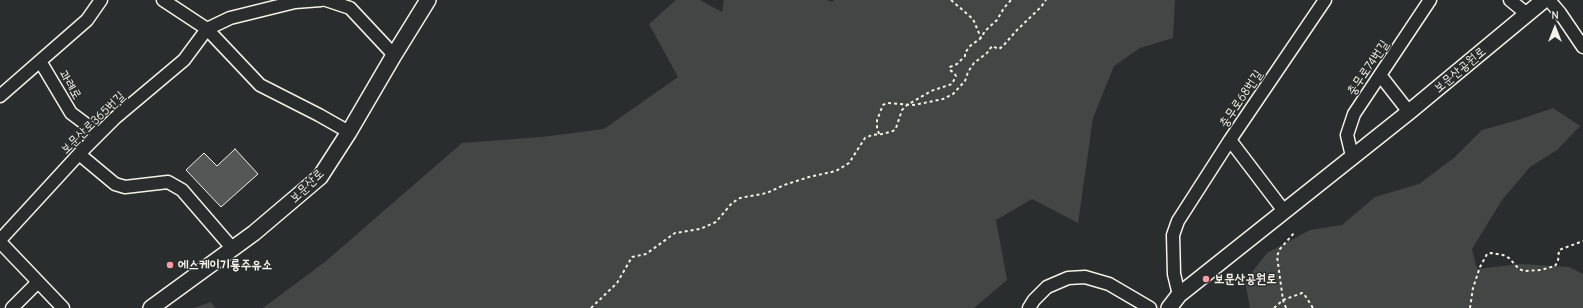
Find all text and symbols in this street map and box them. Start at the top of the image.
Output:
north arrow [1535,8,1575,48]
text: N [1551,9,1559,22]
street label: 충무로74번길 [1344,37,1392,99]
street label: 보문산공원로 [1431,44,1489,96]
street label: 충무로68번길 [1216,67,1266,131]
street label: 과례로 [55,68,85,102]
street label: 보문산로365번길 [58,88,128,158]
street label: 보문산로 [287,166,327,206]
place label: 에스케이기룡주유소 [178,257,272,273]
marker: 에스케이기룡주유소 [165,260,175,270]
place label: 보문산공원로 [1214,271,1277,287]
marker: 보문산공원로 [1201,274,1211,284]

